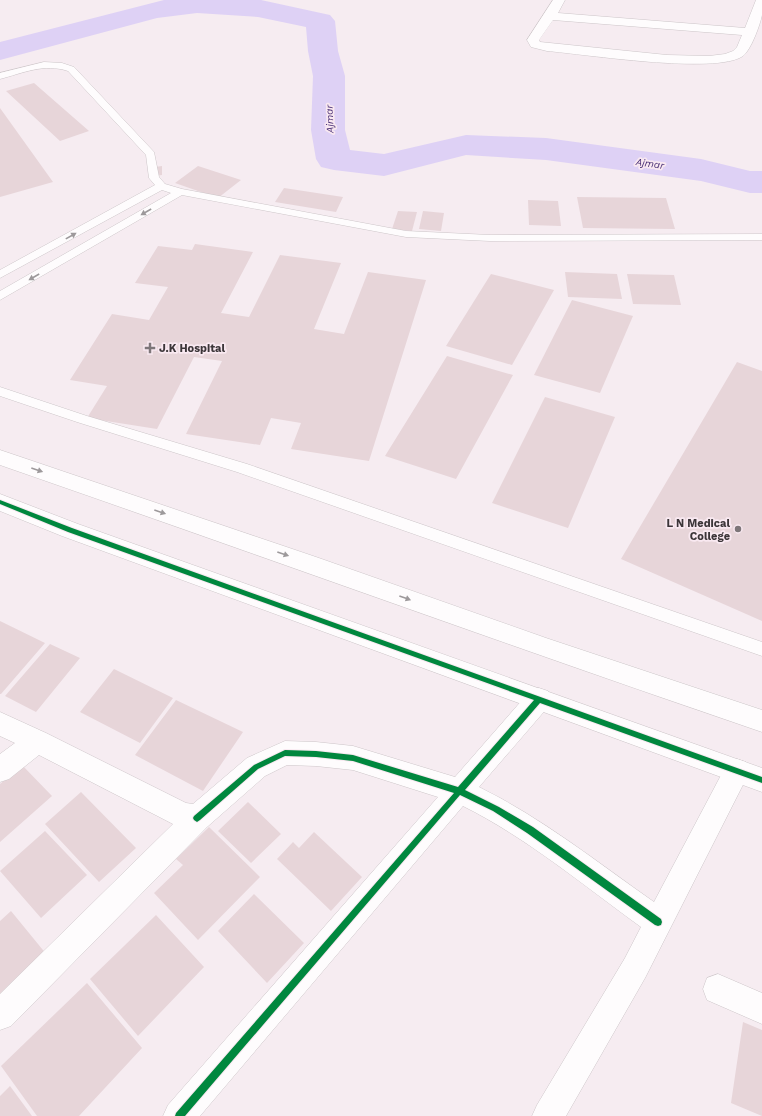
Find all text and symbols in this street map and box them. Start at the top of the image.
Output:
water label: Ajmar [323,104,336,134]
water label: Ajmar [634,156,666,171]
one-way arrow [140,208,152,215]
one-way arrow [65,233,77,239]
one-way arrow [28,273,39,280]
marker: J.K Hospital [144,342,156,354]
place label: J.K Hospital [159,342,225,355]
one-way arrow [31,467,43,473]
one-way arrow [154,509,166,515]
place label: L N Medical College [667,517,730,543]
marker: L N Medical College [733,524,743,534]
one-way arrow [277,551,289,557]
one-way arrow [400,595,412,601]

